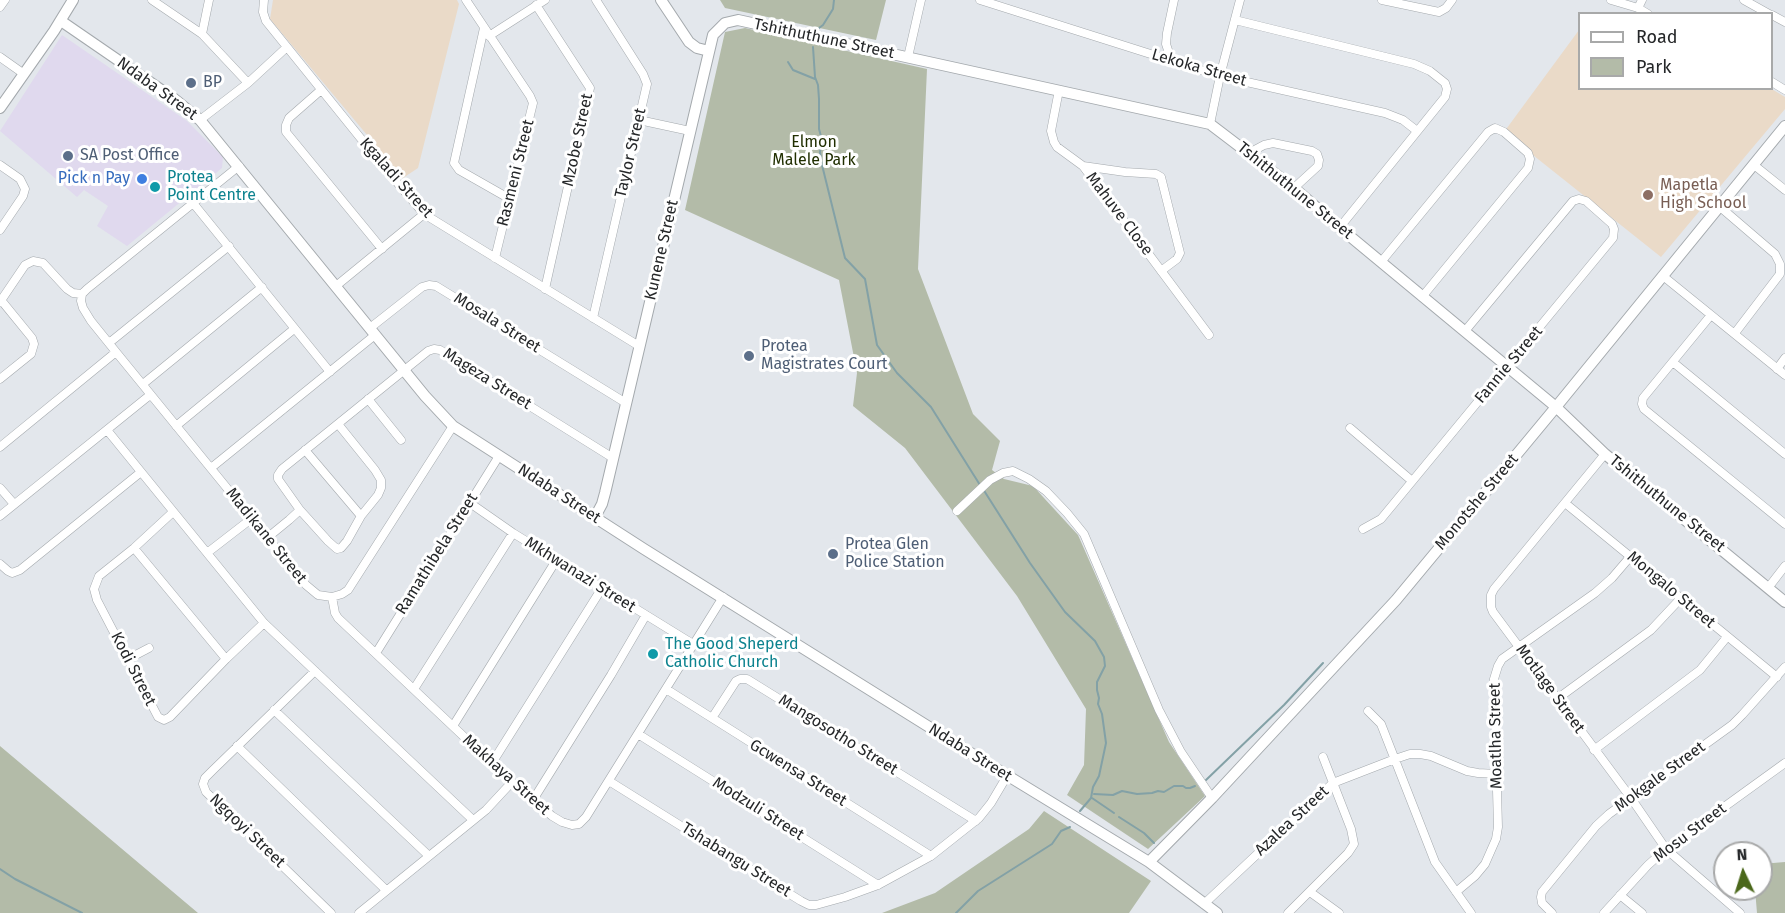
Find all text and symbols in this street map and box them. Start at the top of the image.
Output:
legend [1578,12,1773,90]
street label: Tshithuthune Street [752,15,896,63]
text: Road [1636,26,1678,48]
street label: Lekoka Street [1149,45,1249,91]
street label: Ndaba Street [113,53,201,125]
text: Park [1636,56,1671,78]
place label: BP [203,73,222,93]
marker: BP [184,76,198,90]
street label: Mzobe Street [559,92,597,188]
street label: Taylor Street [611,106,651,200]
street label: Rasmeni Street [493,118,539,228]
park label: Elmon Malele Park [772,133,856,171]
street label: Kgaladi Street [355,134,437,222]
street label: Tshithuthune Street [1233,138,1357,244]
place label: SA Post Office [80,146,179,166]
marker: SA Post Office [61,149,75,163]
place label: Protea Point Centre [167,168,256,206]
street label: Mahuve Close [1081,168,1157,260]
place label: Pick n Pay [58,169,130,189]
marker: Pick n Pay [135,172,149,186]
place label: Mapetla High School [1660,176,1746,214]
marker: Protea Point Centre [148,180,162,194]
marker: Mapetla High School [1641,188,1655,202]
street label: Kunene Street [641,198,683,302]
street label: Mosala Street [450,289,544,357]
street label: Fannie Street [1471,322,1547,408]
place label: Protea Magistrates Court [761,337,888,375]
street label: Mageza Street [439,344,535,414]
marker: Protea Magistrates Court [742,349,756,363]
street label: Monotshe Street [1431,450,1523,554]
street label: Tshithuthune Street [1605,451,1729,557]
street label: Ndaba Street [514,460,604,528]
street label: Madikane Street [222,484,310,588]
street label: Ramathibela Street [392,490,482,618]
street label: Mkhwanazi Street [521,533,639,617]
place label: Protea Glen Police Station [845,535,945,573]
marker: Protea Glen Police Station [826,547,840,561]
street label: Mongalo Street [1623,548,1719,632]
street label: Kodi Street [106,629,160,709]
place label: The Good Sheperd Catholic Church [665,635,799,673]
street label: Motlage Street [1511,641,1589,737]
marker: The Good Sheperd Catholic Church [646,647,660,661]
street label: Moatlha Street [1485,683,1507,789]
street label: Mangosotho Street [775,691,901,779]
street label: Ndaba Street [925,720,1015,786]
street label: Makhaya Street [458,731,554,819]
street label: Gcwensa Street [746,735,850,811]
street label: Mokgale Street [1611,738,1709,816]
street label: Modzuli Street [709,773,807,845]
street label: Azalea Street [1251,782,1333,860]
street label: Ngqoyi Street [205,790,289,872]
street label: Mosu Street [1650,799,1730,867]
street label: Tshabangu Street [678,819,794,901]
north arrow [1713,841,1773,901]
text: N [1736,845,1748,864]

